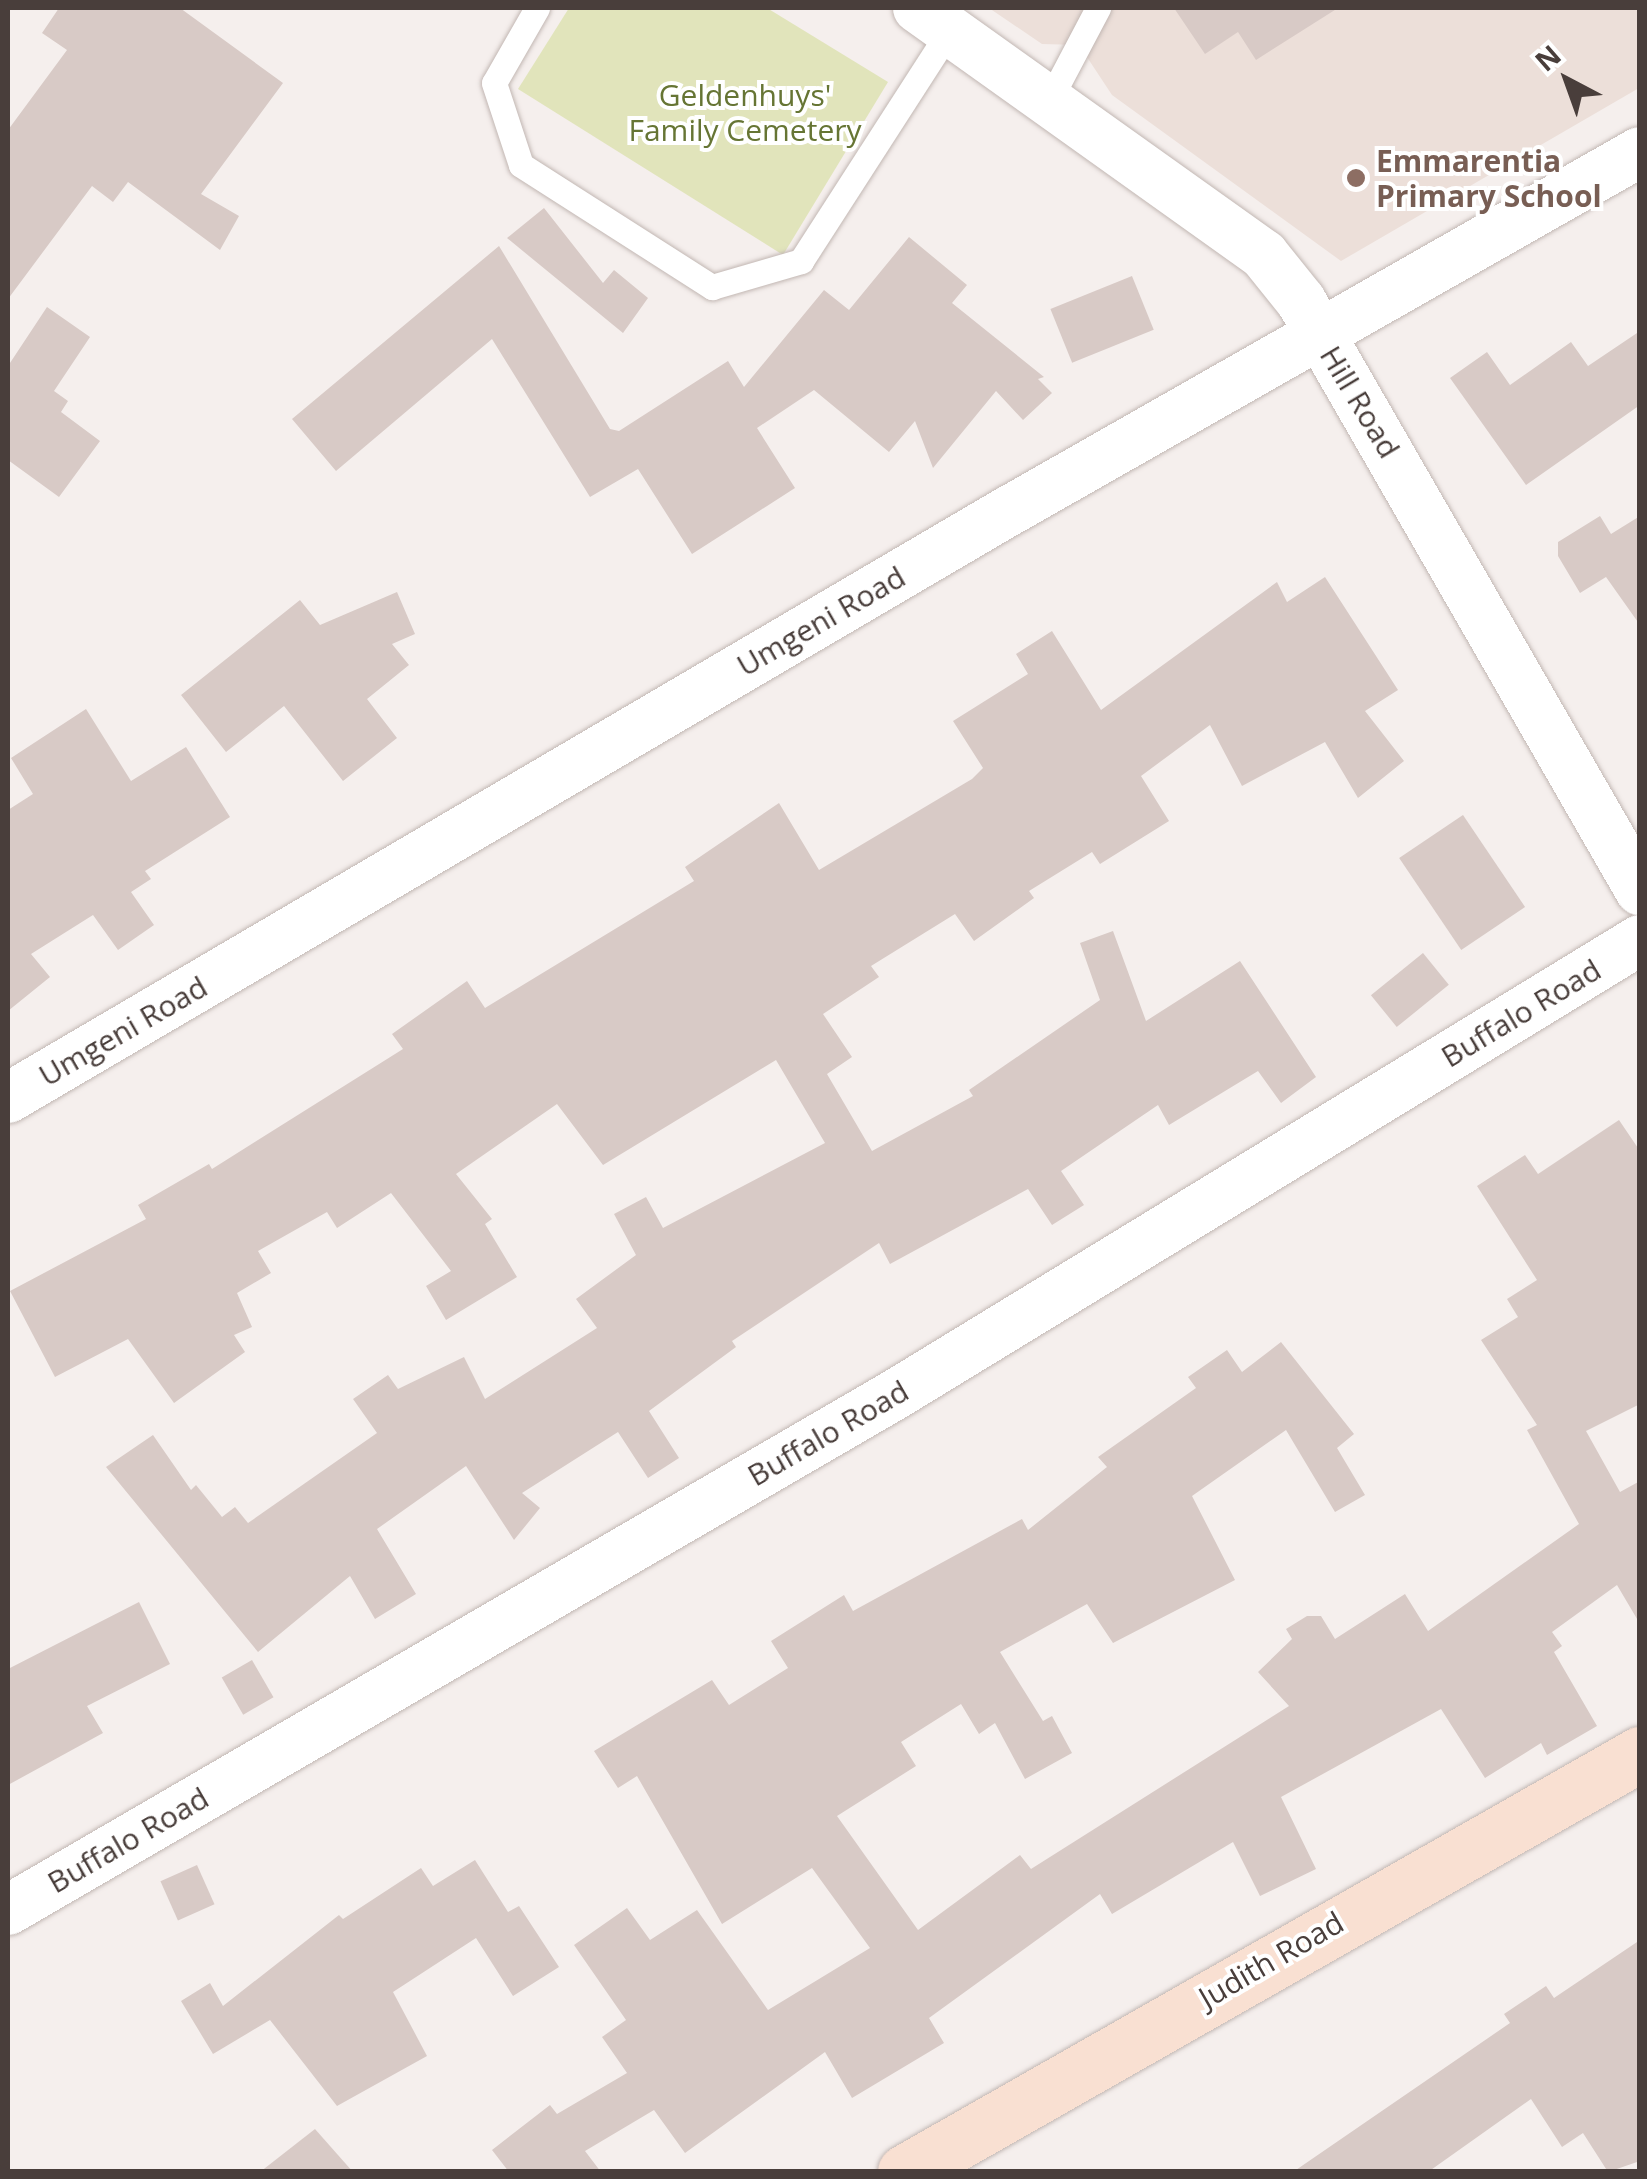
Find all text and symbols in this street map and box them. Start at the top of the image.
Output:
north arrow [1517,30,1617,130]
text: N [1526,36,1568,79]
park label: Geldenhuys' Family Cemetery [628,77,862,148]
place label: Emmarentia Primary School [1376,143,1602,214]
marker: Emmarentia Primary School [1345,167,1367,189]
street label: Hill Road [1313,339,1407,465]
street label: Umgeni Road [731,558,911,684]
street label: Buffalo Road [1435,951,1607,1075]
street label: Umgeni Road [33,968,213,1094]
street label: Buffalo Road [741,1373,915,1493]
street label: Buffalo Road [41,1780,215,1900]
street label: Judith Road [1192,1904,1350,2016]

